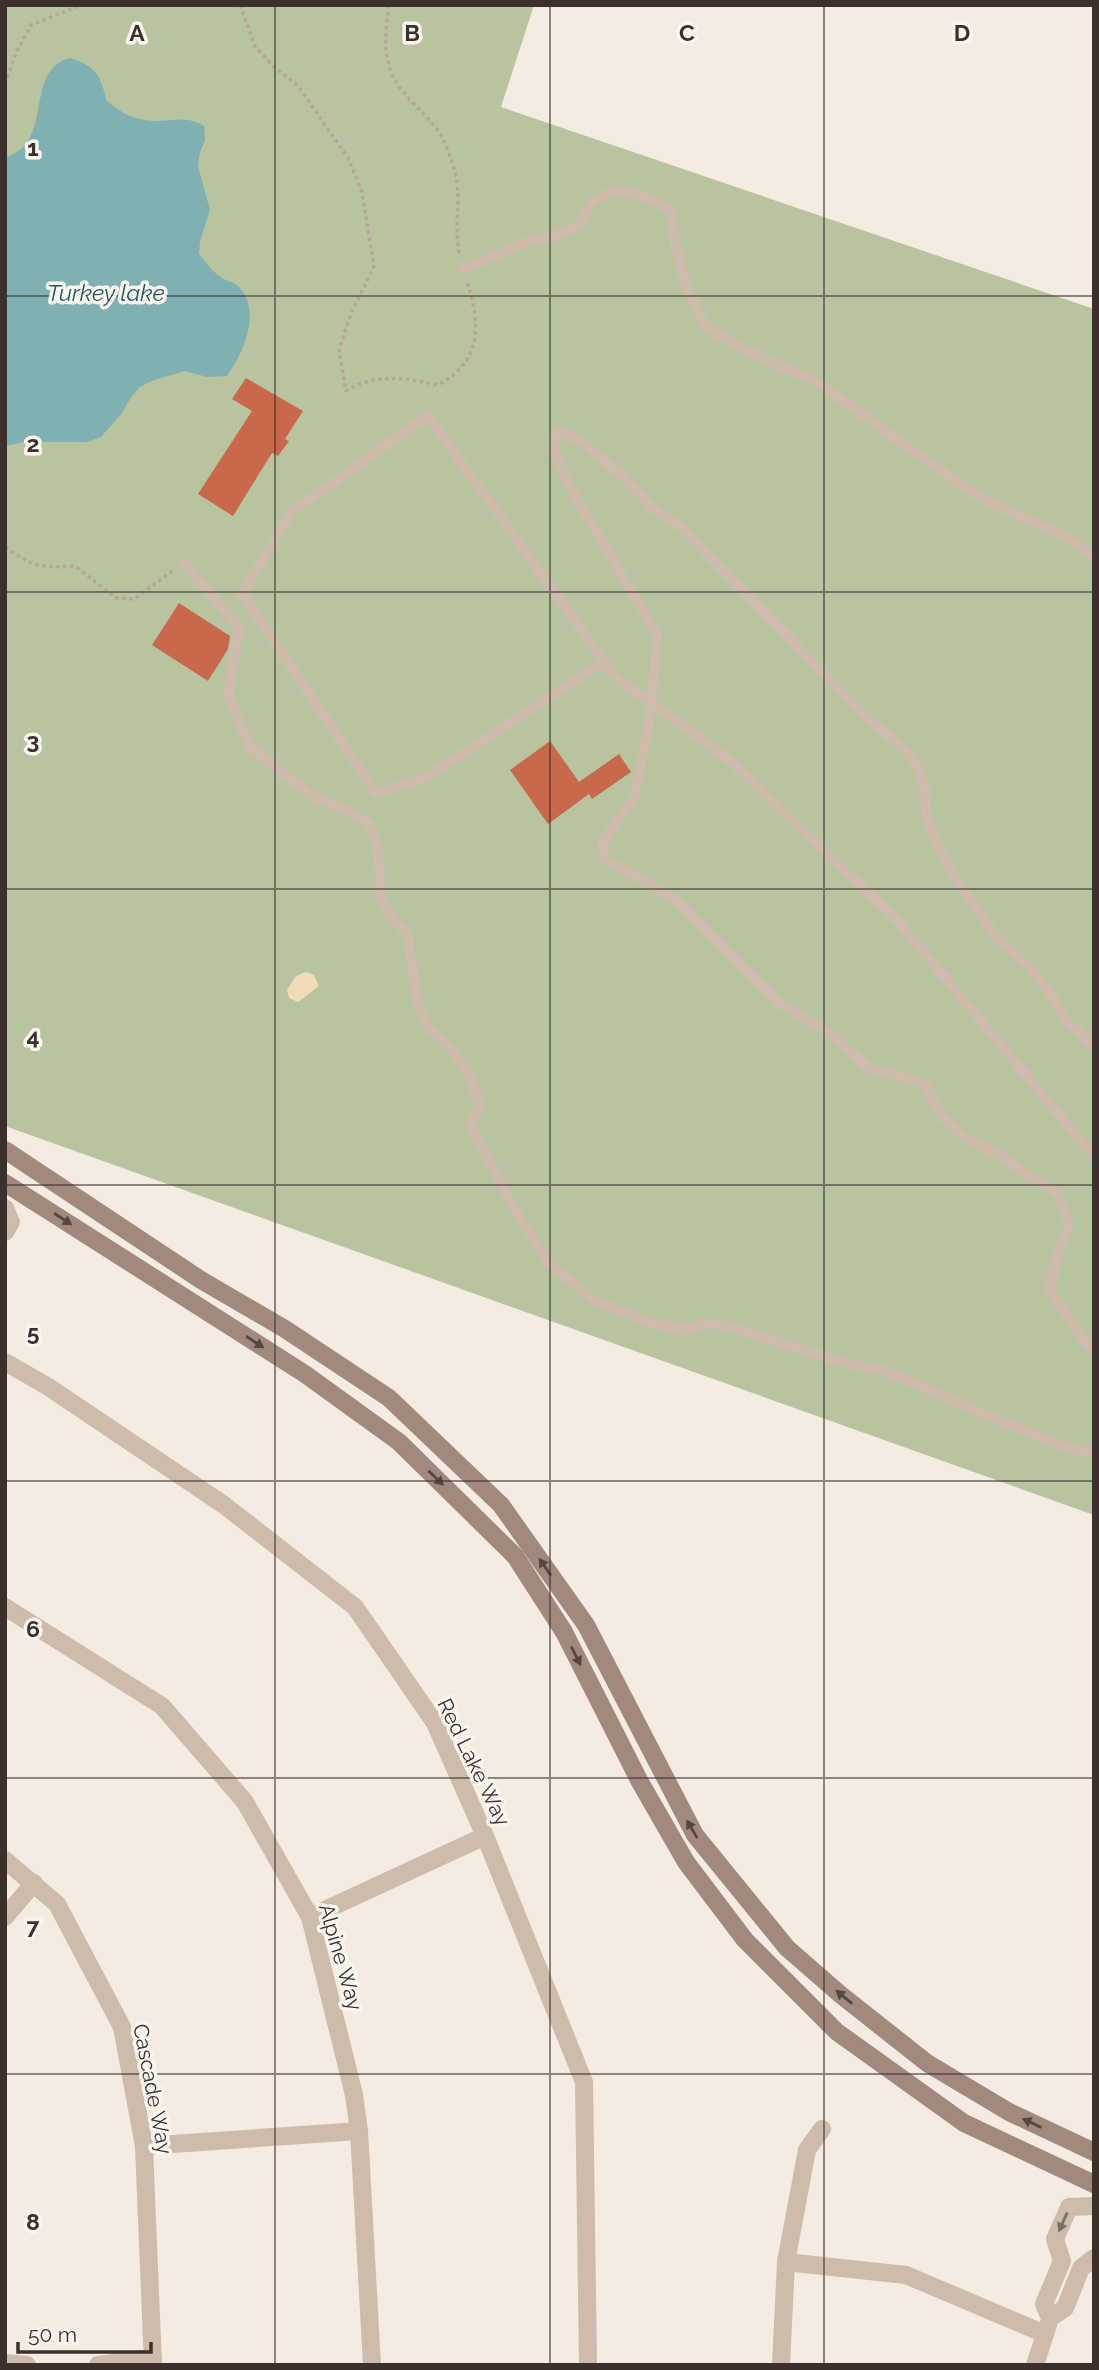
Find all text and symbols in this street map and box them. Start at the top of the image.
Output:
text: A [129,19,145,46]
text: B [404,19,420,46]
text: C [679,19,695,46]
text: D [954,19,970,46]
text: 1 [27,134,39,161]
water label: Turkey lake [47,279,165,306]
text: 2 [27,430,39,457]
text: 3 [27,727,39,754]
text: 4 [26,1023,40,1050]
one-way arrow [53,1213,73,1226]
text: 5 [27,1319,40,1346]
one-way arrow [245,1335,264,1348]
one-way arrow [427,1470,444,1486]
one-way arrow [538,1558,552,1576]
text: 6 [26,1615,40,1642]
one-way arrow [569,1646,581,1666]
street label: Red Lake Way [432,1694,516,1830]
one-way arrow [686,1819,698,1838]
street label: Alpine Way [314,1901,368,2013]
text: 7 [27,1912,40,1939]
one-way arrow [835,1990,852,2005]
street label: Cascade Way [128,2022,178,2156]
one-way arrow [1022,2118,1042,2129]
text: 8 [26,2208,40,2235]
one-way arrow [1057,2212,1068,2233]
scale bar [18,2310,150,2354]
text: 50 m [28,2322,77,2347]

